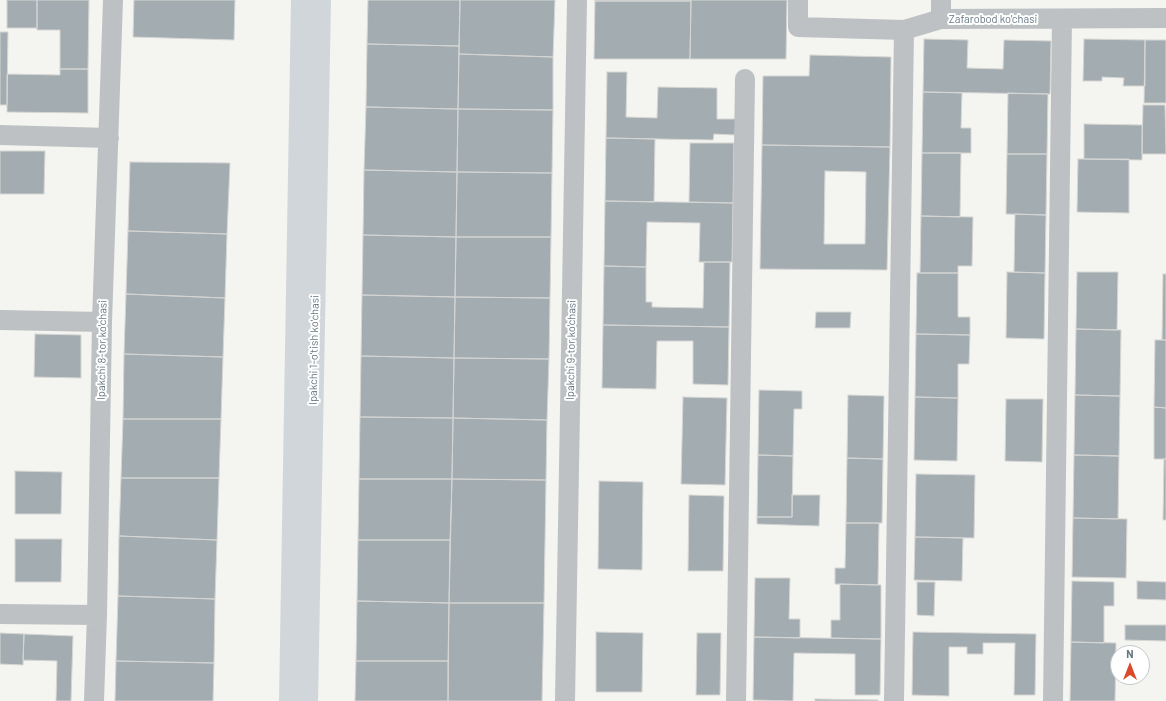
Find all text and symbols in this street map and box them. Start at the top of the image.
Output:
street label: Zafarobod ko'chasi [949,12,1037,26]
street label: Ipakchi 1-o'tish ko'chasi [306,295,322,405]
street label: Ipakchi 8-tor ko'chasi [95,300,109,400]
street label: Ipakchi 9-tor ko'chasi [564,300,578,400]
north arrow [1110,645,1150,685]
text: N [1126,647,1134,660]

